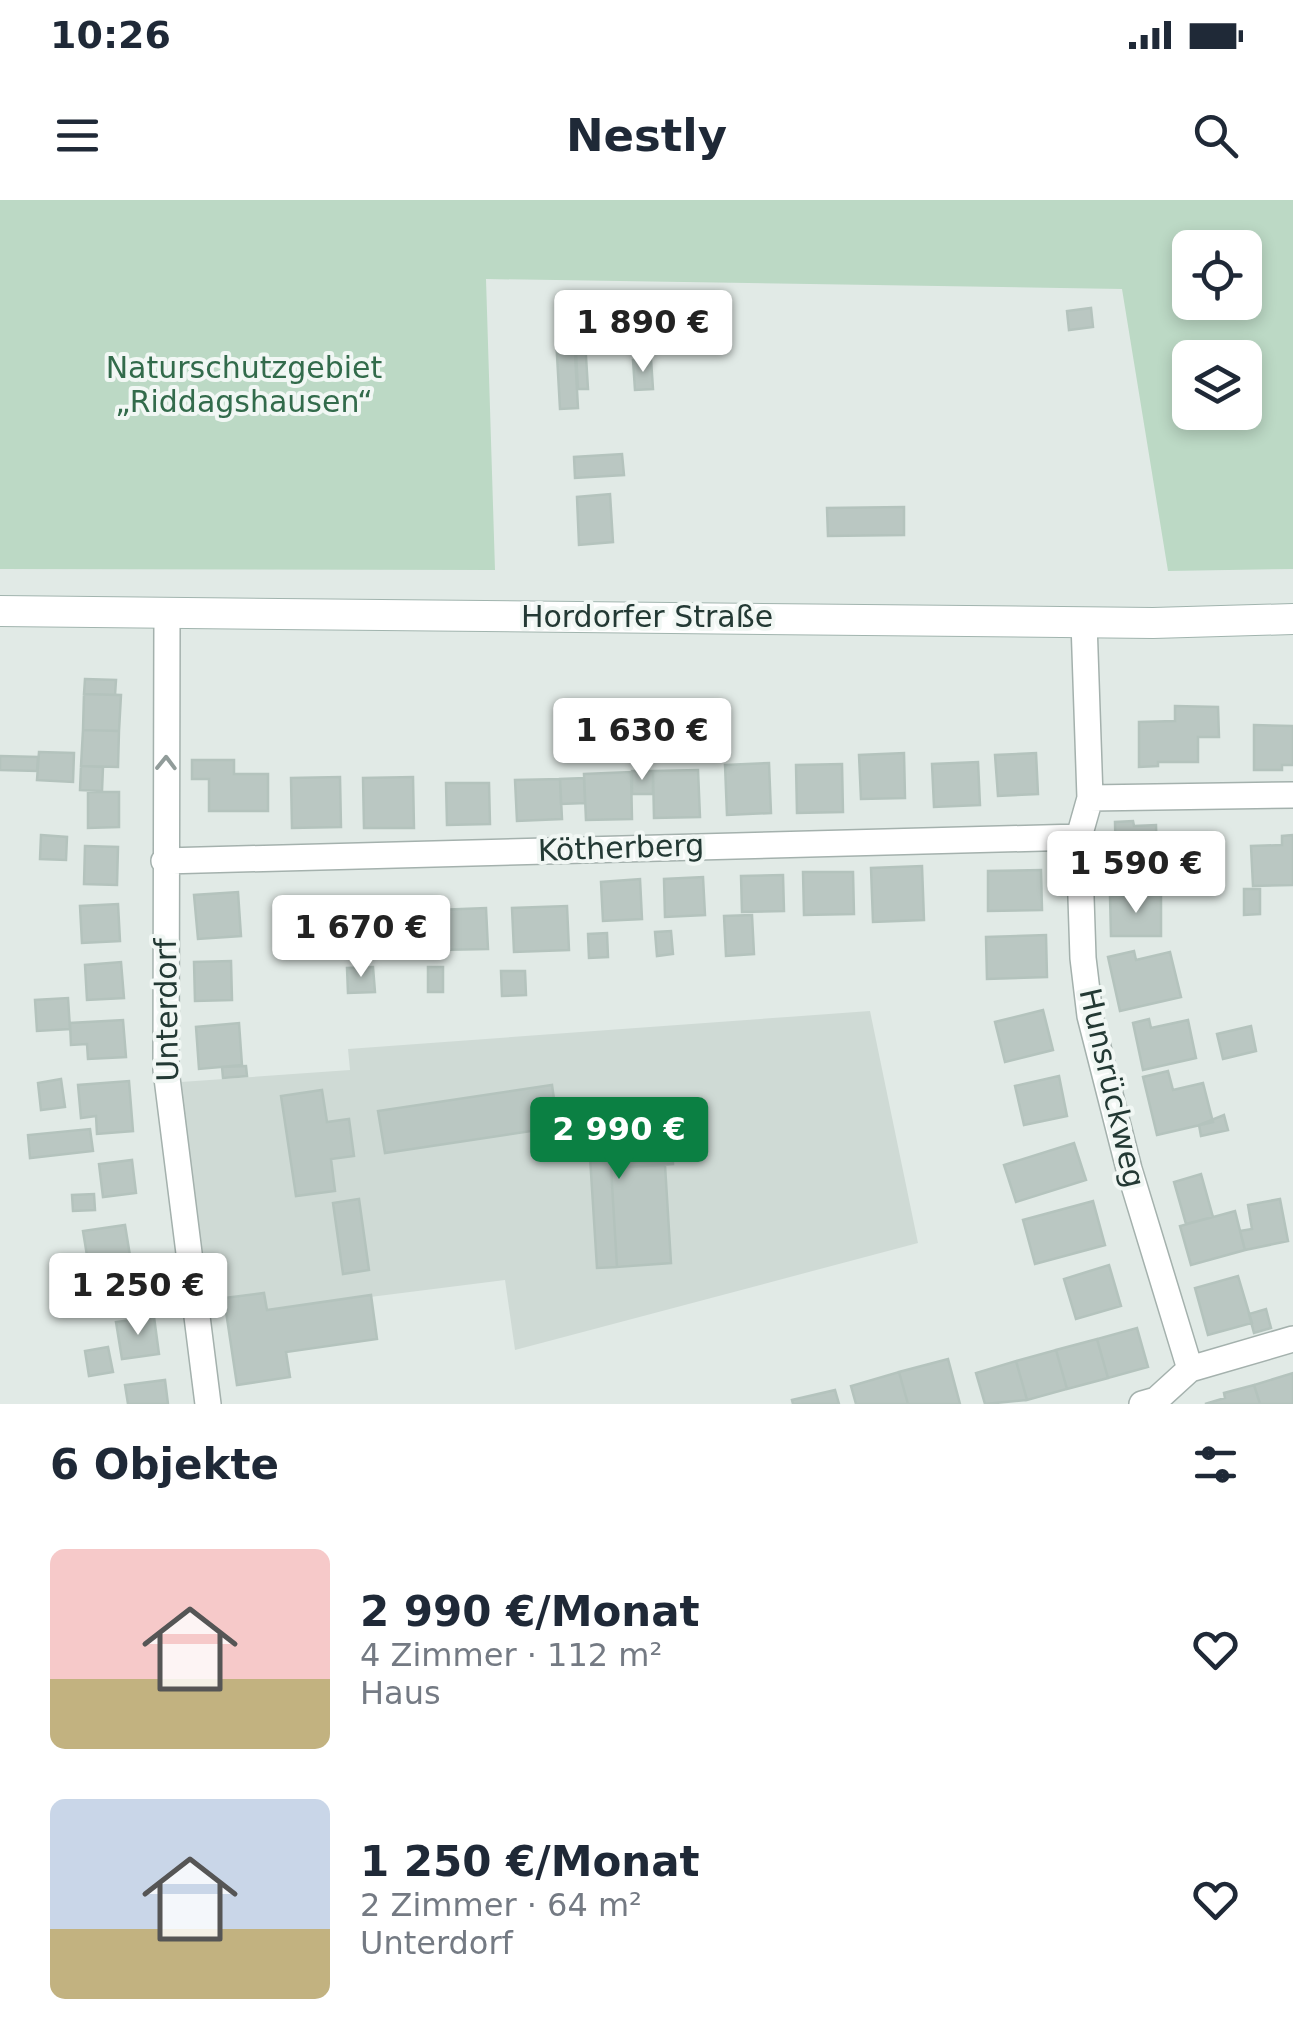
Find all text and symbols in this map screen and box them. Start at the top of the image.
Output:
text: 10:26 [50,13,171,57]
icon: menu [50,108,105,163]
icon: search [1188,108,1243,163]
text: Nestly [566,109,727,162]
map controls [1172,230,1262,430]
button: locate [1172,230,1262,320]
pin: 1 890 € [551,290,735,375]
text: 1 890 € [576,303,710,341]
button: layers [1172,340,1262,430]
park label: Naturschutzgebiet „Riddagshausen“ [106,350,383,419]
street label: Hordorfer Straße [521,599,773,634]
pin: 1 630 € [550,698,734,783]
text: 1 630 € [575,711,709,749]
one-way arrow [155,755,176,771]
street label: Kötherberg [537,827,705,868]
pin: 1 590 € [1044,831,1228,916]
text: 1 590 € [1069,844,1203,882]
pin: 1 670 € [269,895,453,980]
text: 1 670 € [294,908,428,946]
street label: Unterdorf [148,937,185,1082]
street label: Hunsrückweg [1073,985,1152,1191]
pin: 2 990 € [527,1097,711,1182]
text: 2 990 € [552,1110,686,1148]
pin: 1 250 € [46,1253,230,1338]
text: 1 250 € [71,1266,205,1304]
icon: filters [1188,1437,1243,1492]
text: 6 Objekte [50,1440,279,1489]
text: 2 990 €/Monat [360,1587,700,1636]
icon: home [130,1589,250,1709]
icon: heart [1188,1622,1243,1677]
text: 4 Zimmer · 112 m² [360,1636,662,1674]
text: Haus [360,1674,441,1712]
text: 1 250 €/Monat [360,1837,700,1886]
icon: home [130,1839,250,1959]
icon: heart [1188,1872,1243,1927]
text: 2 Zimmer · 64 m² [360,1886,642,1924]
text: Unterdorf [360,1924,513,1962]

